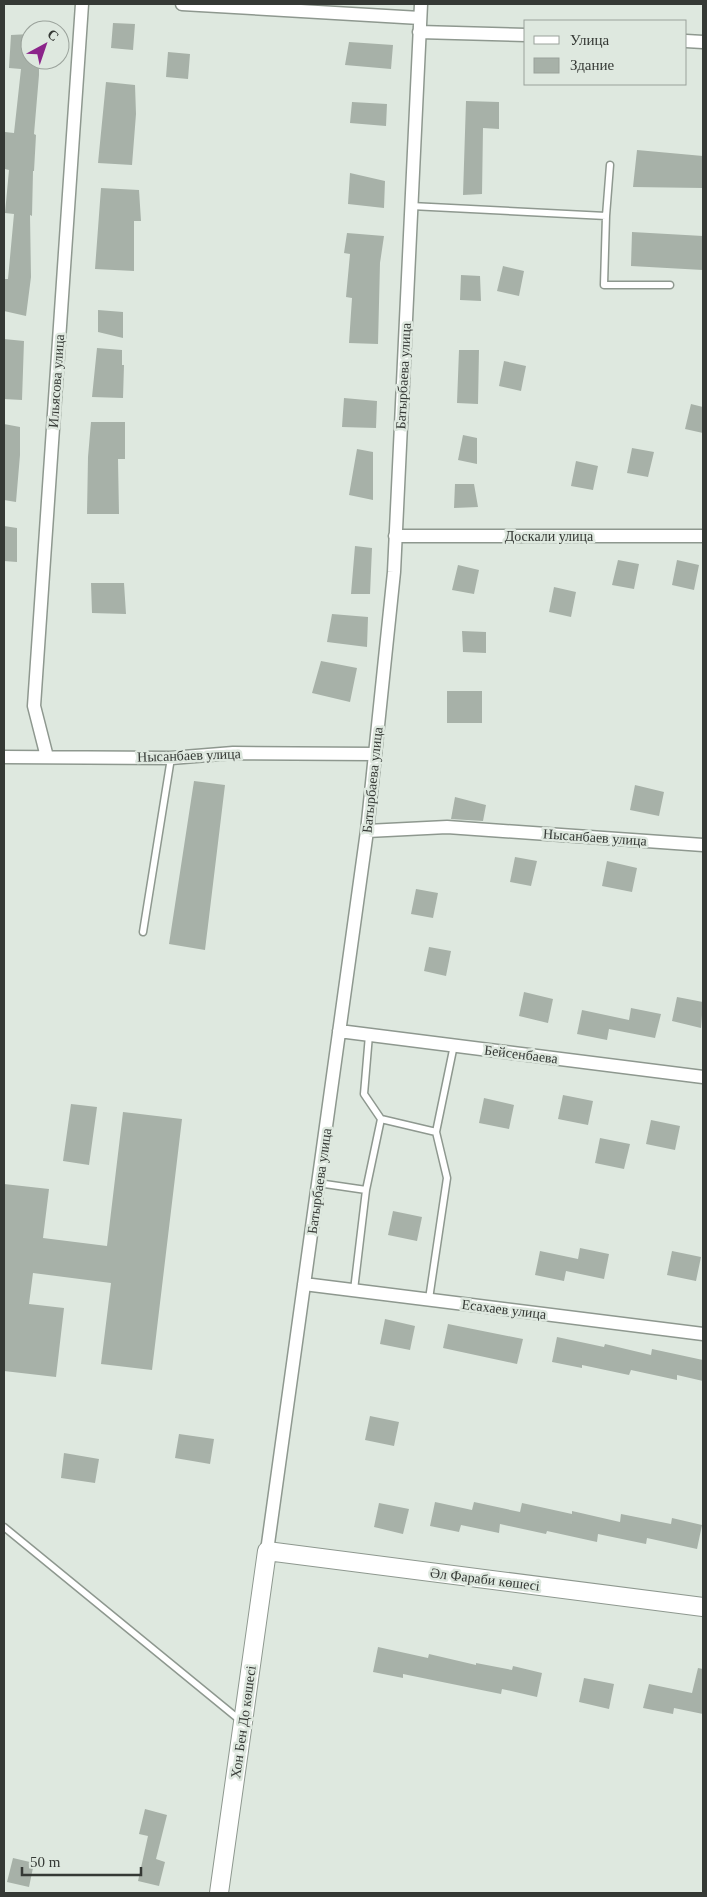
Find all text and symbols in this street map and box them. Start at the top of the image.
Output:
north arrow [20,20,70,70]
legend [524,20,687,85]
text: С [44,26,62,44]
text: Улица [570,32,609,48]
text: Здание [570,57,614,73]
street label: Батырбаева улица [393,322,414,430]
street label: Ильясова улица [46,333,67,428]
street label: Доскали улица [505,529,594,544]
street label: Батырбаева улица [359,725,386,834]
street label: Нысанбаев улица [137,746,242,765]
street label: Нысанбаев улица [543,826,648,849]
street label: Бейсенбаева [483,1043,559,1067]
street label: Батырбаева улица [305,1126,334,1235]
street label: Есахаев улица [461,1297,548,1322]
street label: Әл Фараби көшесі [429,1565,541,1594]
street label: Хон Бен До көшесі [228,1665,259,1779]
scale bar [22,1844,141,1876]
text: 50 m [30,1854,61,1870]

